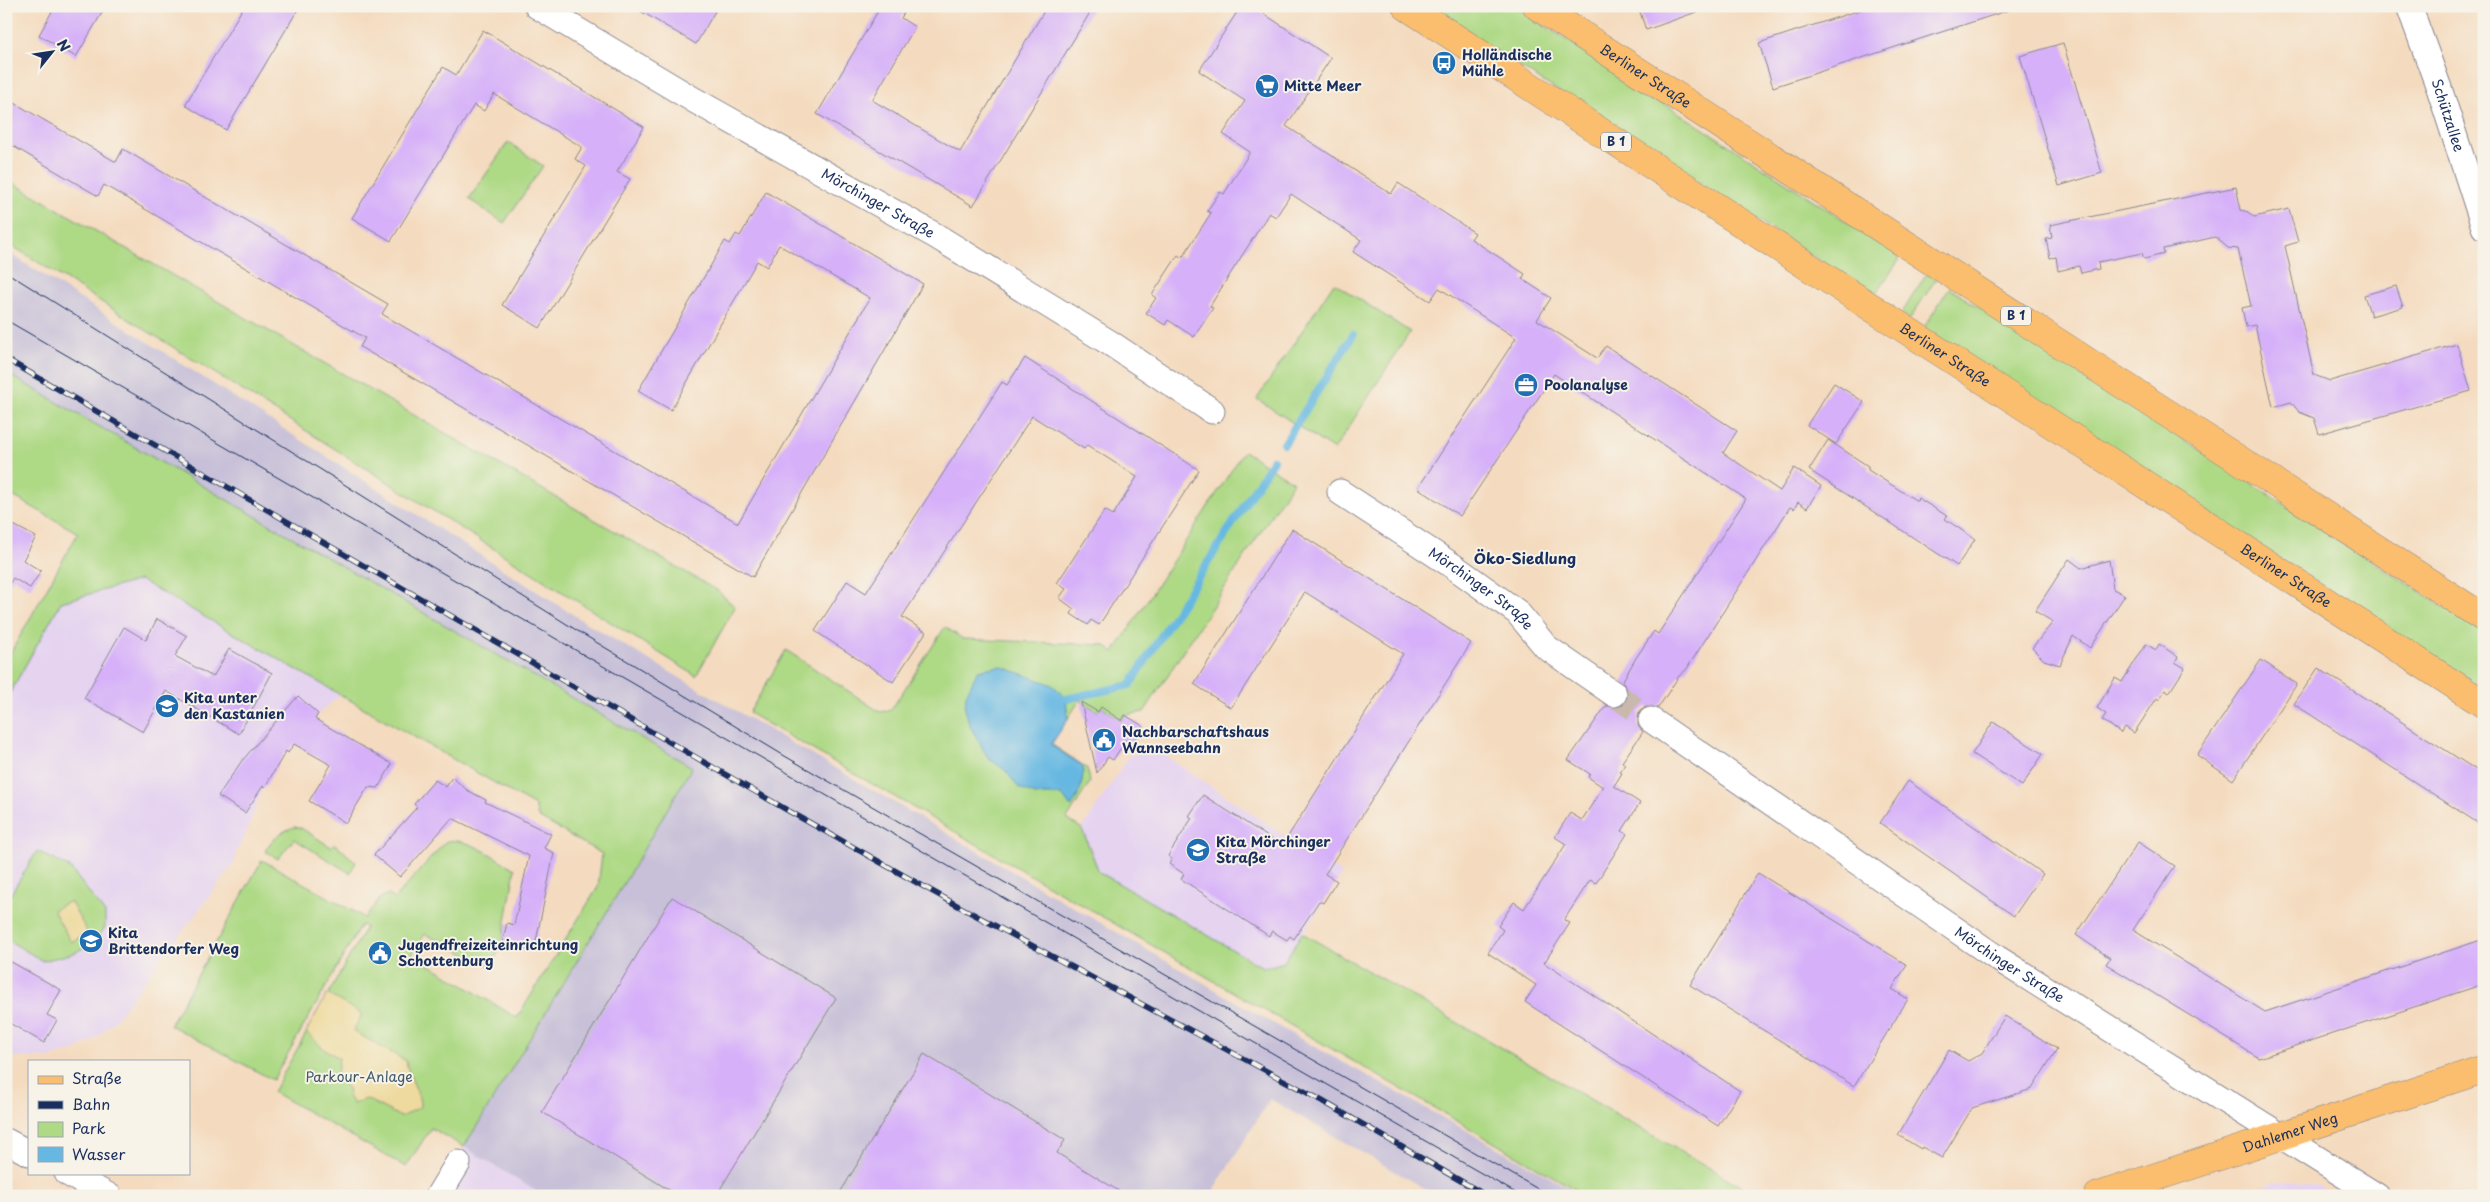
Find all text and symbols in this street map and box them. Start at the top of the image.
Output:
north arrow [28,28,78,78]
text: N [52,35,76,55]
street label: Berliner Straße [1596,38,1695,113]
place label: Holländische Mühle [1462,44,1552,81]
bus stop icon: Holländische Mühle [1431,50,1457,76]
supermarket icon: Mitte Meer [1254,73,1280,99]
place label: Mitte Meer [1284,75,1362,96]
street label: Schützallee [2426,76,2470,155]
road number: B 1 [1601,132,1631,152]
street label: Mörchinger Straße [818,163,939,243]
road number: B 1 [2001,306,2031,326]
street label: Berliner Straße [1895,317,1995,392]
office icon: Poolanalyse [1513,372,1539,398]
place label: Poolanalyse [1544,374,1628,395]
street label: Berliner Straße [2236,538,2336,613]
street label: Mörchinger Straße [1425,542,1539,634]
district label: Öko-Siedlung [1474,546,1576,569]
place label: Kita unter den Kastanien [184,687,285,724]
school or university icon: Kita unter den Kastanien [154,693,180,719]
place label: Nachbarschaftshaus Wannseebahn [1122,721,1269,758]
public building icon: Nachbarschaftshaus Wannseebahn [1091,727,1117,753]
place label: Kita Mörchinger Straße [1216,831,1331,868]
school or university icon: Kita Mörchinger Straße [1185,837,1211,863]
street label: Mörchinger Straße [1951,921,2068,1008]
place label: Kita Brittendorfer Weg [108,922,239,959]
school or university icon: Kita Brittendorfer Weg [78,928,104,954]
place label: Jugendfreizeiteinrichtung Schottenburg [398,934,578,971]
public building icon: Jugendfreizeiteinrichtung Schottenburg [367,940,393,966]
legend [28,1060,190,1174]
text: Straße [72,1066,122,1089]
park label: Parkour-Anlage [305,1066,413,1087]
text: Bahn [72,1092,110,1115]
street label: Dahlemer Weg [2239,1107,2340,1158]
text: Park [72,1116,106,1139]
text: Wasser [72,1142,125,1165]

